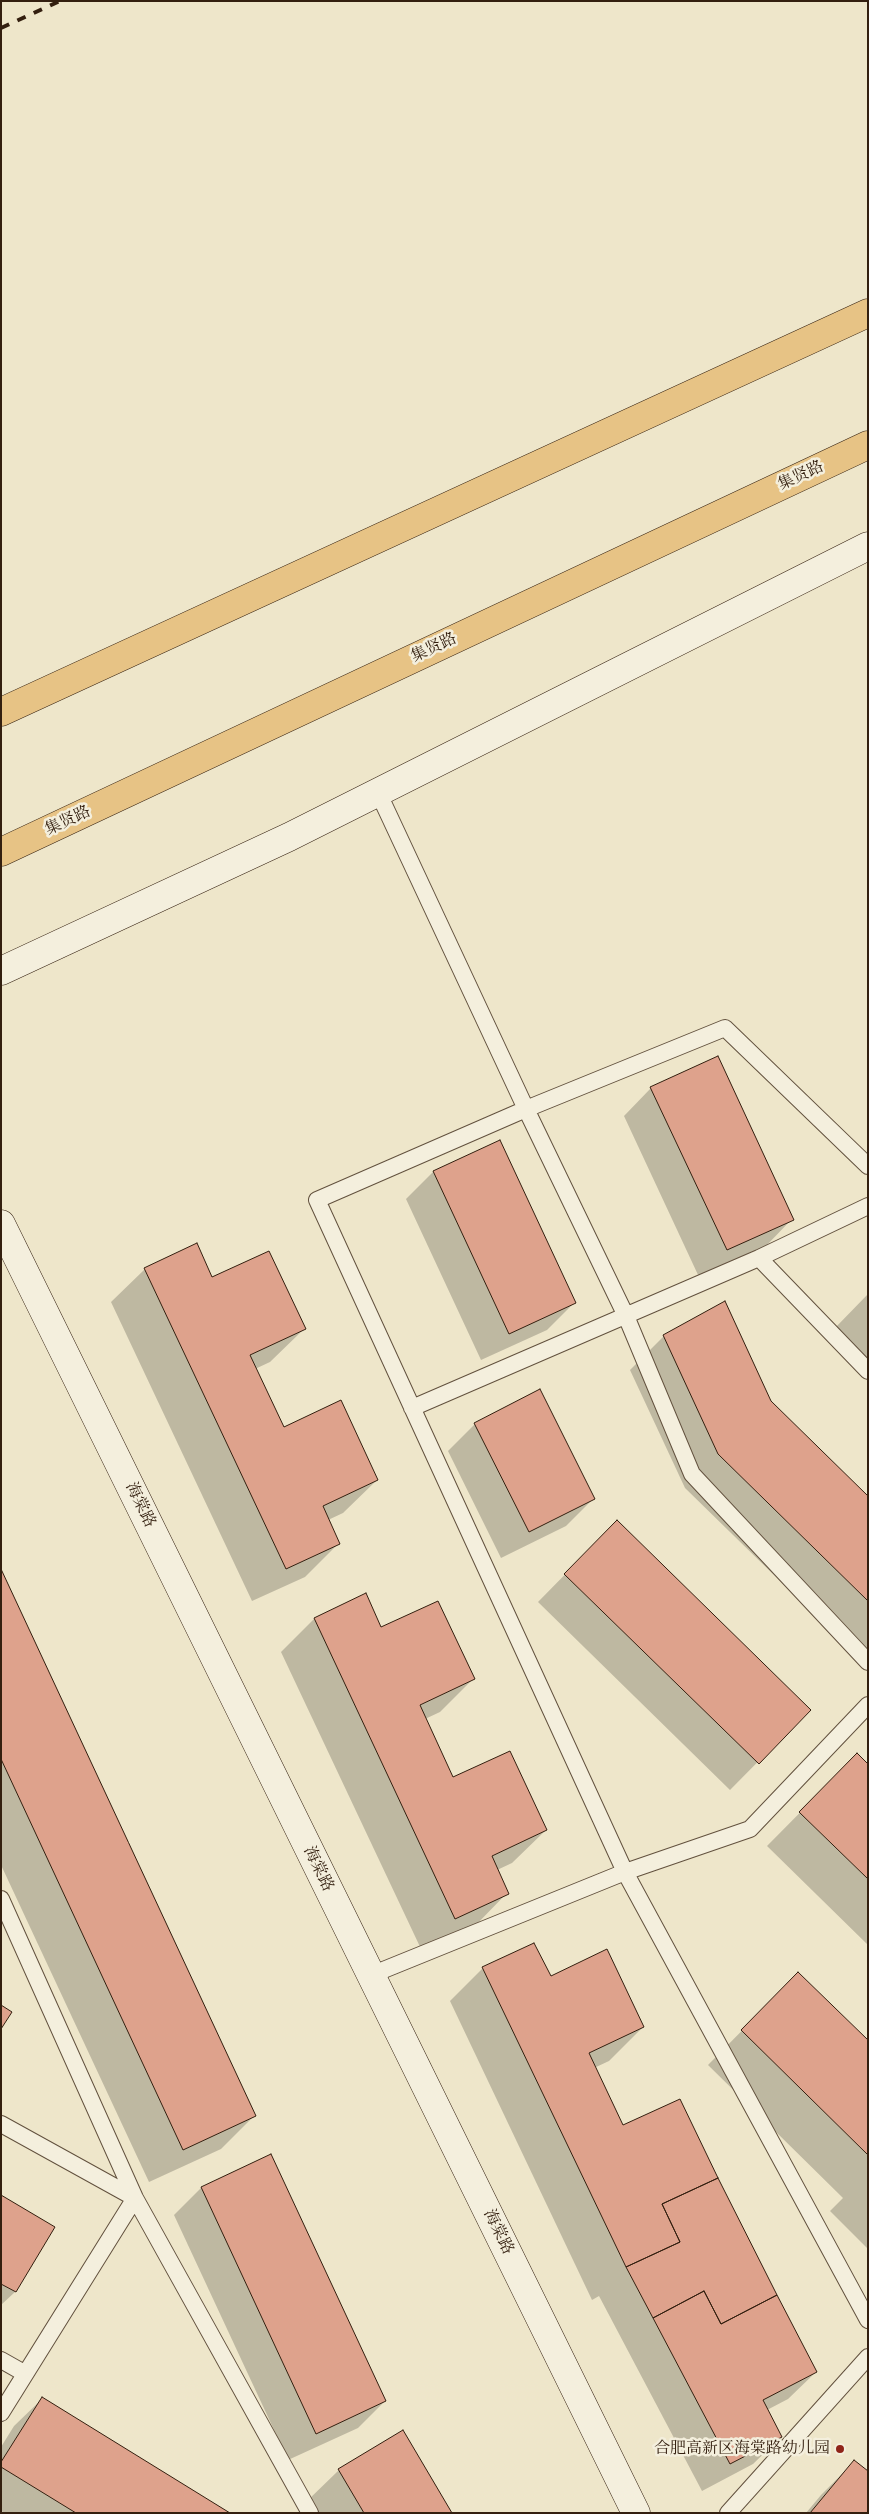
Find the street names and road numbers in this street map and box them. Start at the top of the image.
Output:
street label: 集贤路 [775,457,827,495]
street label: 集贤路 [408,629,460,667]
street label: 集贤路 [42,802,94,840]
street label: 海棠路 [121,1479,159,1531]
street label: 海棠路 [299,1843,337,1895]
street label: 海棠路 [479,2206,517,2258]

